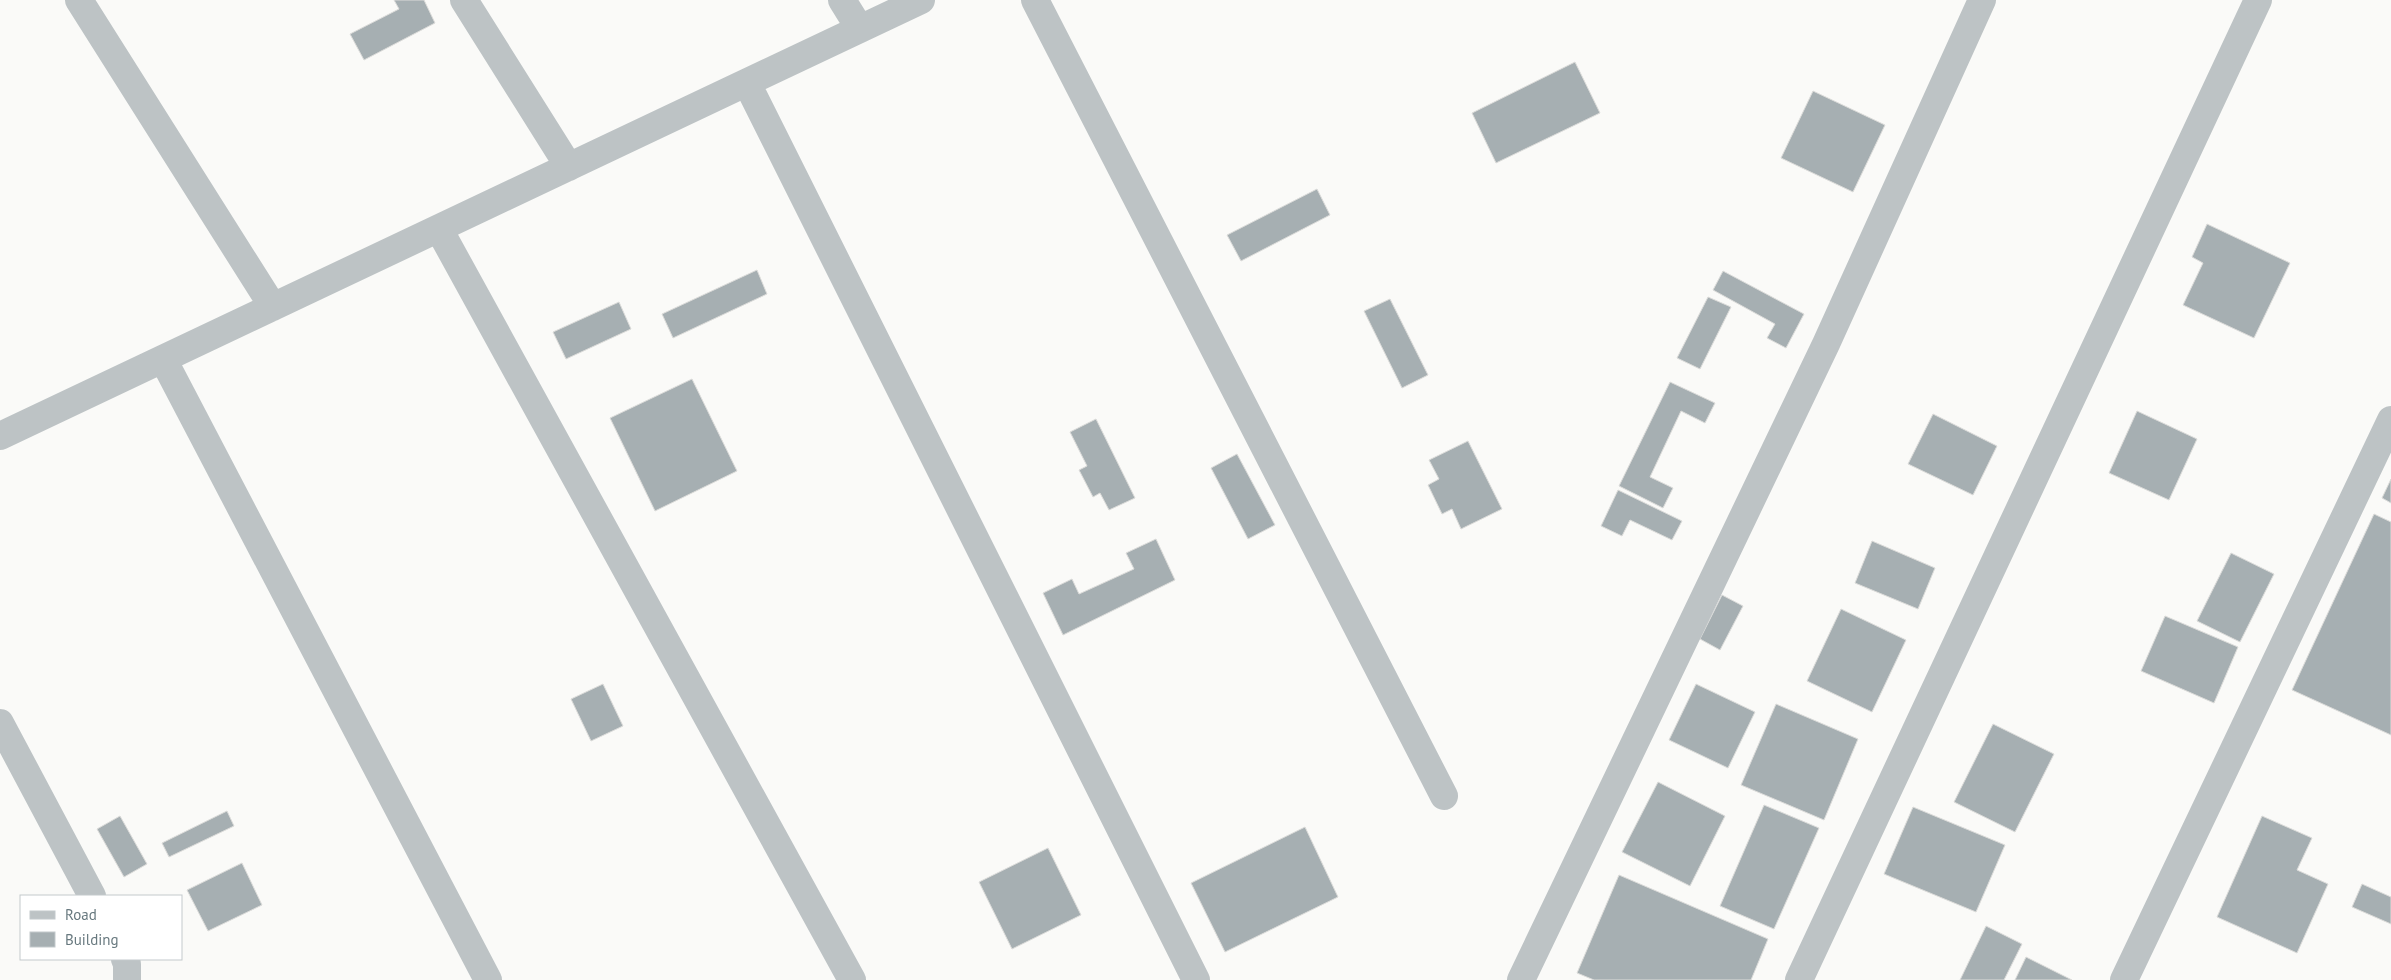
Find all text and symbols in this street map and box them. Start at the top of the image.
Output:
legend [20,895,182,960]
text: Road [65,905,97,924]
text: Building [65,930,119,949]

